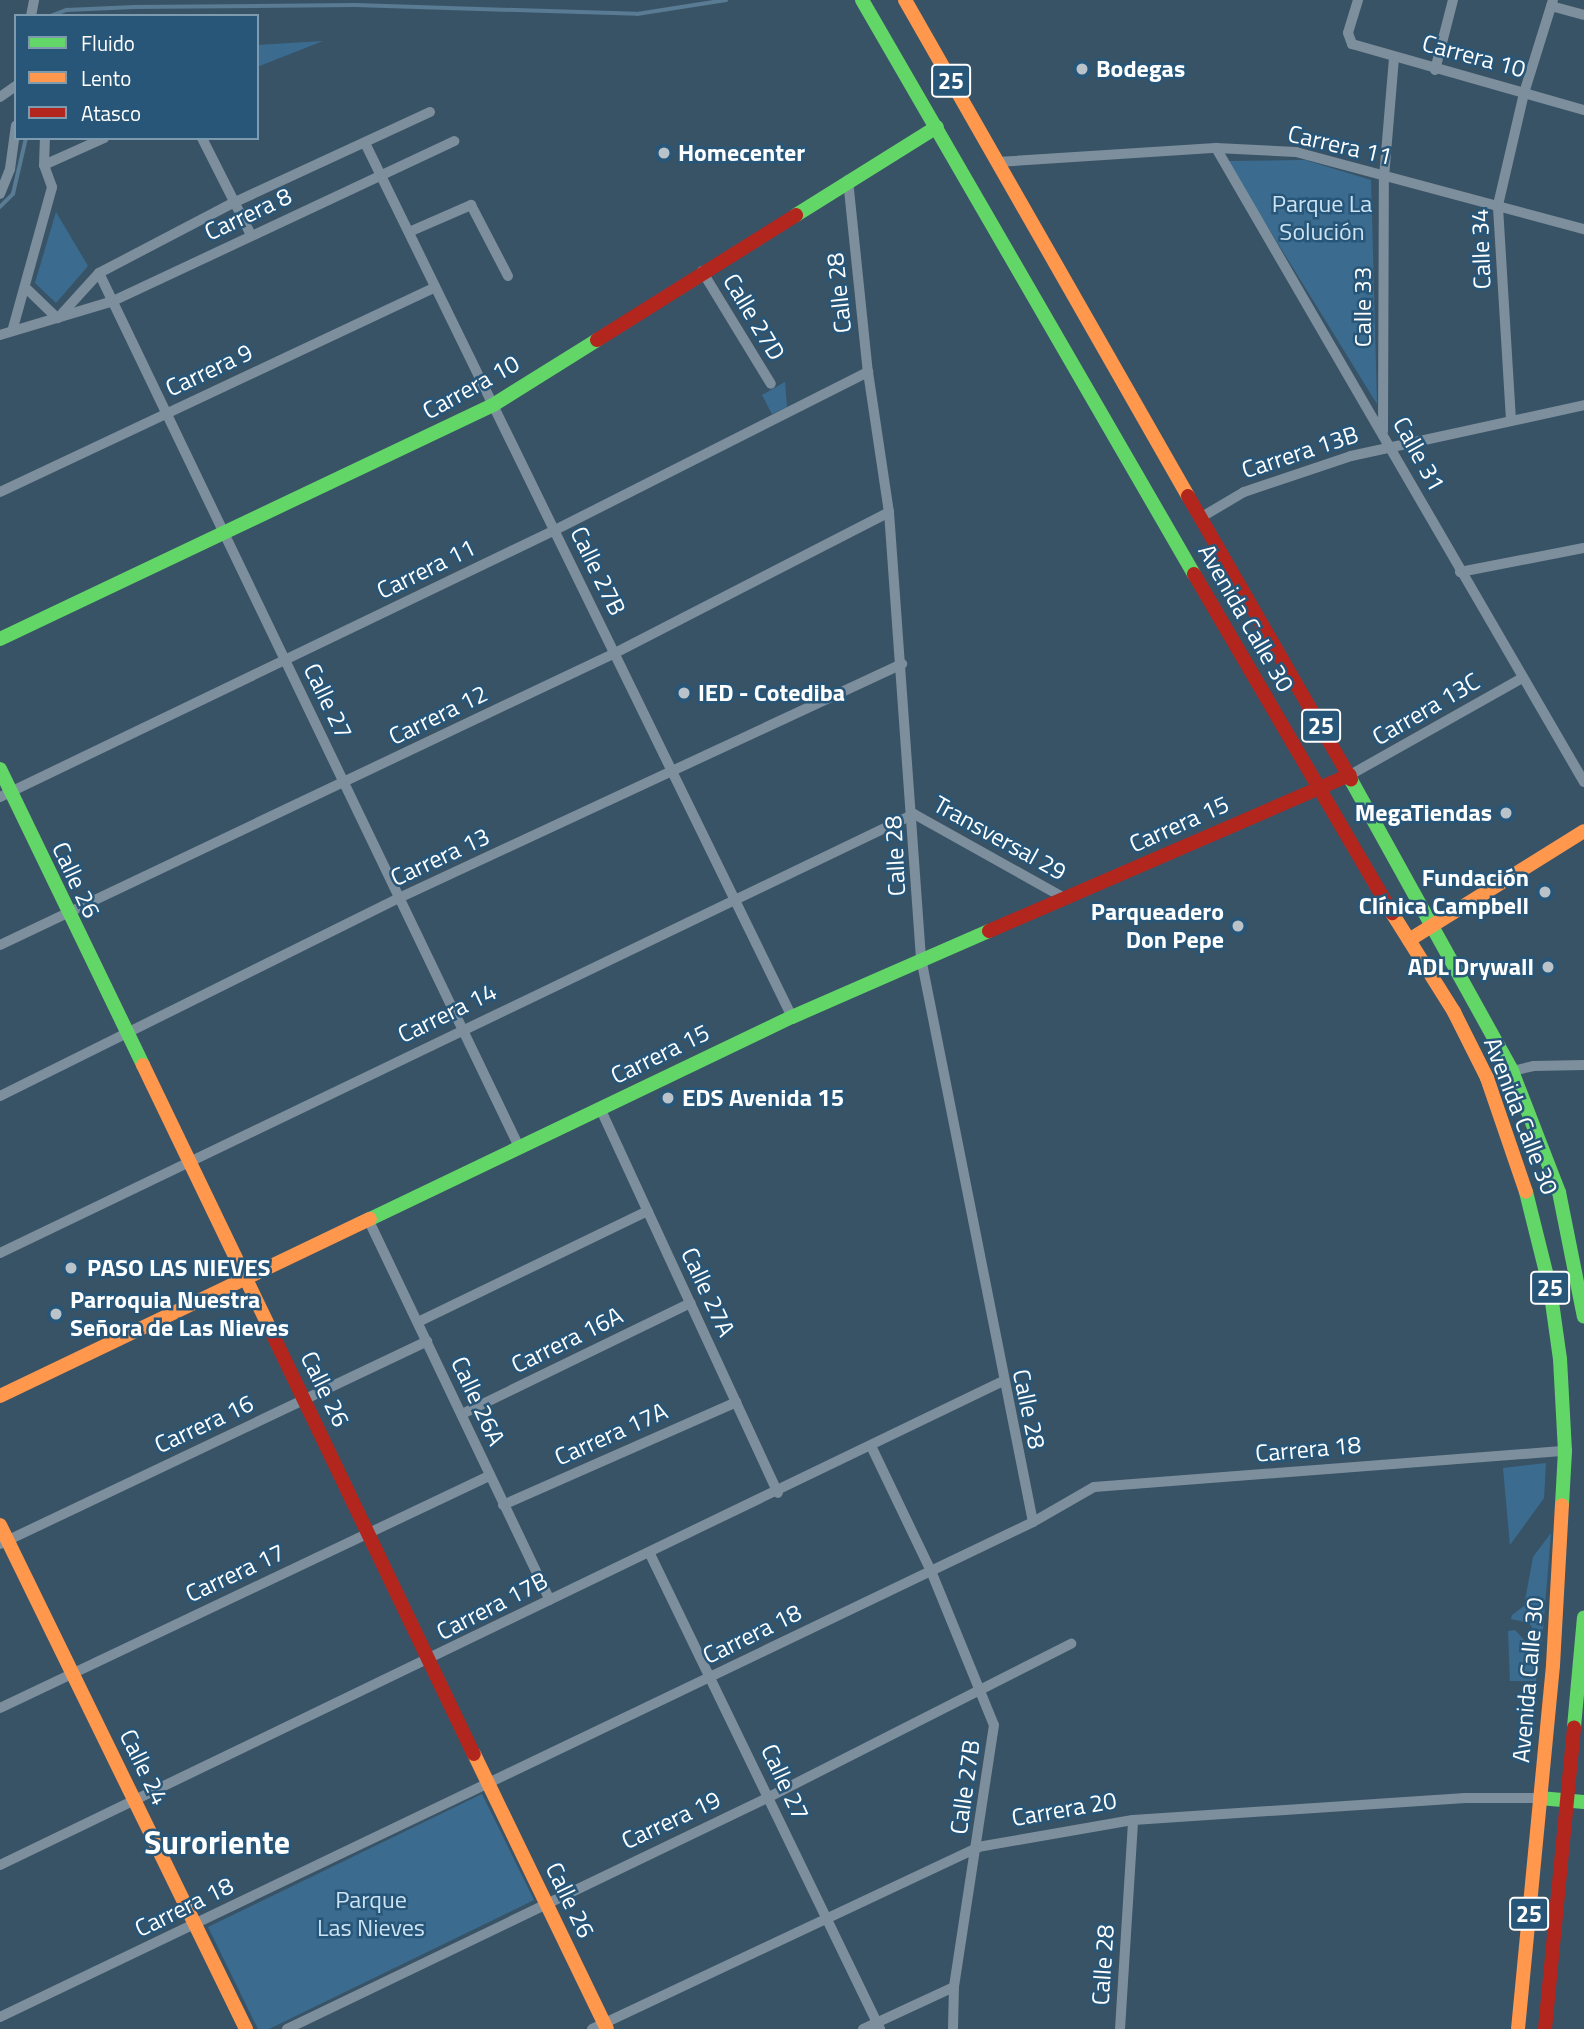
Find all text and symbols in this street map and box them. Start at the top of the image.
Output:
legend [14,14,259,140]
text: Fluido [81,27,135,59]
street label: Carrera 10 [1419,28,1529,84]
place label: Bodegas [1096,55,1185,83]
road number: 25 [930,61,972,100]
marker: Bodegas [1074,61,1090,77]
text: Lento [81,62,131,94]
text: Atasco [81,97,141,129]
street label: Carrera 11 [1285,119,1395,171]
place label: Homecenter [678,139,805,167]
marker: Homecenter [656,145,672,161]
street label: Carrera 8 [200,181,296,247]
park label: Parque La Solución [1272,190,1372,246]
street label: Calle 34 [1465,208,1497,290]
street label: Calle 28 [820,251,858,335]
street label: Calle 33 [1349,267,1377,347]
street label: Calle 27D [717,268,791,366]
street label: Carrera 9 [161,337,257,403]
street label: Carrera 10 [418,349,524,425]
street label: Calle 31 [1387,412,1451,496]
street label: Carrera 13B [1238,420,1362,484]
street label: Calle 27B [564,522,632,620]
street label: Carrera 11 [372,533,480,605]
street label: Avenida Calle 30 [1192,539,1300,697]
street label: Calle 27 [297,659,359,743]
street label: Carrera 13C [1367,667,1485,751]
street label: Carrera 12 [384,679,492,751]
place label: IED - Cotediba [698,679,845,707]
marker: IED - Cotediba [676,685,692,701]
road number: 25 [1300,706,1342,746]
street label: Carrera 15 [1125,789,1233,859]
street label: Transversal 29 [929,790,1071,886]
place label: MegaTiendas [1355,799,1492,827]
marker: MegaTiendas [1498,805,1514,821]
street label: Calle 28 [879,815,911,897]
street label: Carrera 13 [386,822,494,892]
street label: Calle 26 [46,837,106,923]
place label: Fundación Clínica Campbell [1359,864,1529,920]
marker: Fundación Clínica Campbell [1535,882,1555,902]
place label: Parqueadero Don Pepe [1091,898,1224,954]
marker: Parqueadero Don Pepe [1230,918,1246,934]
place label: ADL Drywall [1408,953,1534,981]
marker: ADL Drywall [1540,959,1556,975]
street label: Carrera 14 [393,977,501,1049]
street label: Carrera 15 [606,1018,714,1090]
street label: Avenida Calle 30 [1478,1033,1564,1199]
place label: EDS Avenida 15 [682,1084,844,1112]
marker: EDS Avenida 15 [660,1090,676,1106]
street label: Calle 27A [675,1243,741,1341]
place label: PASO LAS NIEVES [87,1254,271,1282]
marker: PASO LAS NIEVES [61,1258,81,1278]
road number: 25 [1529,1268,1571,1308]
place label: Parroquia Nuestra Señora de Las Nieves [70,1286,289,1342]
street label: Carrera 16A [507,1301,627,1379]
marker: Parroquia Nuestra Señora de Las Nieves [48,1306,64,1322]
street label: Calle 26 [294,1347,356,1431]
street label: Calle 26A [445,1352,511,1450]
street label: Calle 28 [1007,1367,1051,1451]
street label: Carrera 16 [150,1389,258,1459]
street label: Carrera 17A [550,1396,672,1472]
street label: Carrera 18 [1254,1430,1362,1468]
street label: Carrera 17 [181,1538,289,1608]
street label: Carrera 17B [432,1566,552,1646]
street label: Avenida Calle 30 [1506,1596,1550,1764]
street label: Carrera 18 [698,1598,806,1670]
street label: Calle 24 [113,1725,175,1809]
street label: Calle 27B [944,1738,986,1836]
street label: Calle 27 [755,1739,815,1825]
street label: Carrera 19 [617,1785,725,1855]
street label: Carrera 20 [1009,1786,1119,1832]
district label: Suroriente [144,1823,290,1861]
street label: Calle 26 [539,1858,601,1942]
street label: Carrera 18 [130,1871,238,1943]
park label: Parque Las Nieves [317,1886,425,1942]
road number: 25 [1508,1895,1550,1934]
street label: Calle 28 [1086,1924,1120,2006]

